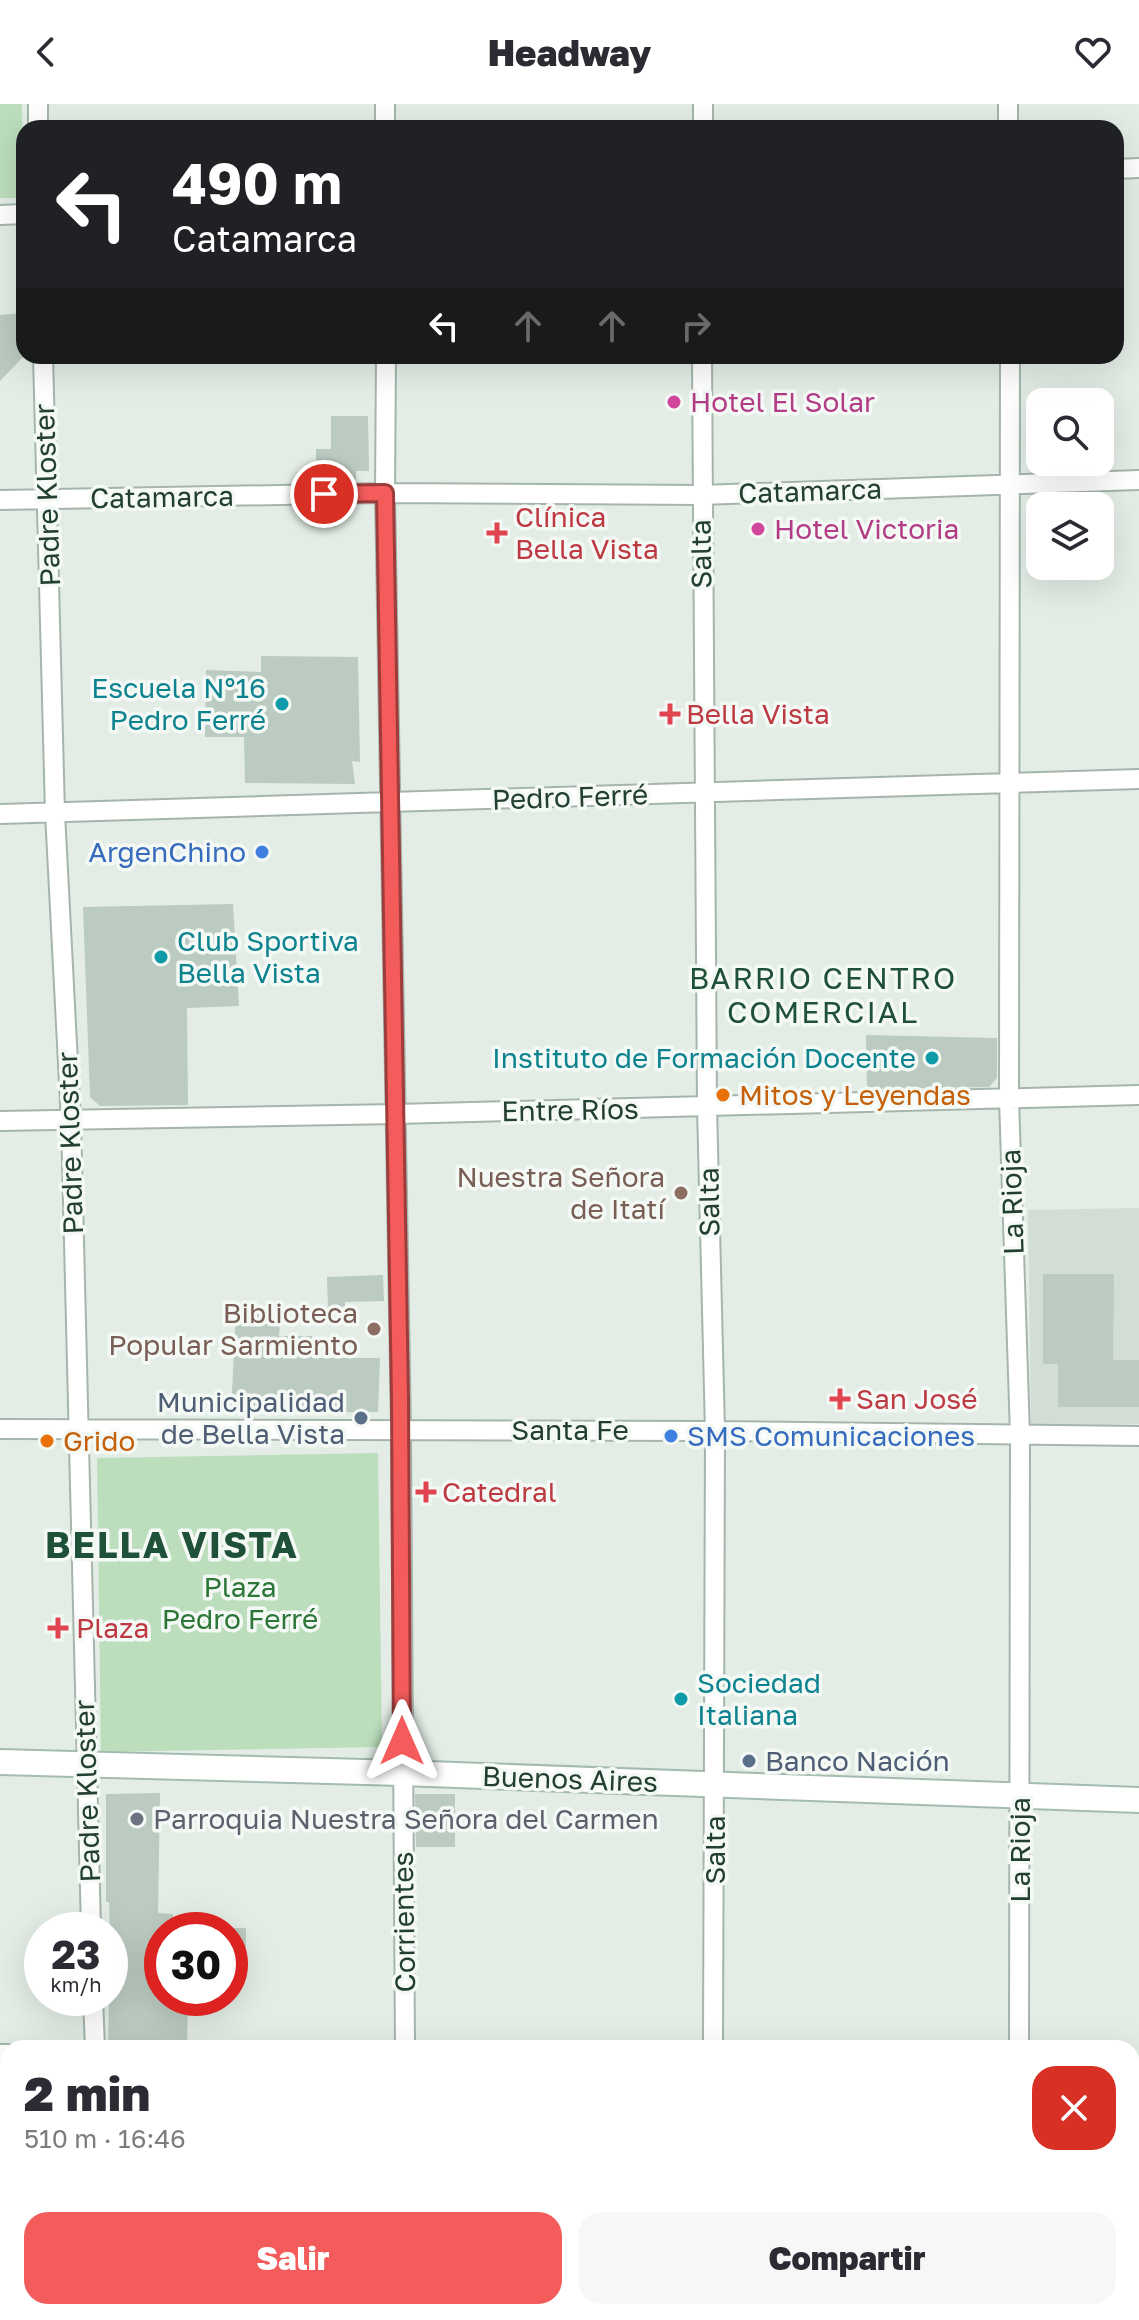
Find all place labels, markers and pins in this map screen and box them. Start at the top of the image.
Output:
place label: Hotel El Solar [690,385,875,418]
marker: Hotel El Solar [665,393,683,411]
pin [290,460,358,528]
place label: Clínica Bella Vista [515,500,659,565]
place label: Hotel Victoria [774,512,959,545]
marker: Hotel Victoria [749,520,767,538]
marker: Clínica Bella Vista [486,522,508,544]
place label: Escuela N°16 Pedro Ferré [91,671,266,736]
marker: Escuela N°16 Pedro Ferré [273,695,291,713]
place label: Bella Vista [686,697,830,730]
marker: Bella Vista [661,705,679,723]
place label: ArgenChino [88,835,246,868]
marker: ArgenChino [253,843,271,861]
place label: Club Sportiva Bella Vista [177,924,359,989]
marker: Club Sportiva Bella Vista [152,948,170,966]
place label: Instituto de Formación Docente [492,1041,916,1074]
marker: Instituto de Formación Docente [923,1049,941,1067]
place label: Mitos y Leyendas [739,1078,971,1111]
marker: Mitos y Leyendas [714,1086,732,1104]
place label: Nuestra Señora de Itatí [456,1160,666,1225]
marker: Nuestra Señora de Itatí [672,1184,690,1202]
place label: Biblioteca Popular Sarmiento [108,1296,358,1361]
marker: Biblioteca Popular Sarmiento [365,1320,383,1338]
place label: San José [856,1382,977,1415]
place label: Municipalidad de Bella Vista [157,1385,345,1450]
marker: San José [831,1390,849,1408]
marker: Municipalidad de Bella Vista [352,1409,370,1427]
place label: SMS Comunicaciones [687,1419,975,1452]
place label: Grido [63,1424,135,1457]
marker: SMS Comunicaciones [662,1427,680,1445]
marker: Grido [38,1432,56,1450]
place label: Catedral [442,1475,557,1508]
marker: Catedral [417,1483,435,1501]
place label: Plaza [76,1611,149,1644]
marker: Plaza [47,1617,69,1639]
place label: Sociedad Italiana [697,1666,821,1731]
marker: Sociedad Italiana [672,1690,690,1708]
place label: Banco Nación [765,1744,950,1777]
marker: Banco Nación [740,1752,758,1770]
place label: Parroquia Nuestra Señora del Carmen [153,1802,659,1835]
marker: Parroquia Nuestra Señora del Carmen [128,1810,146,1828]

